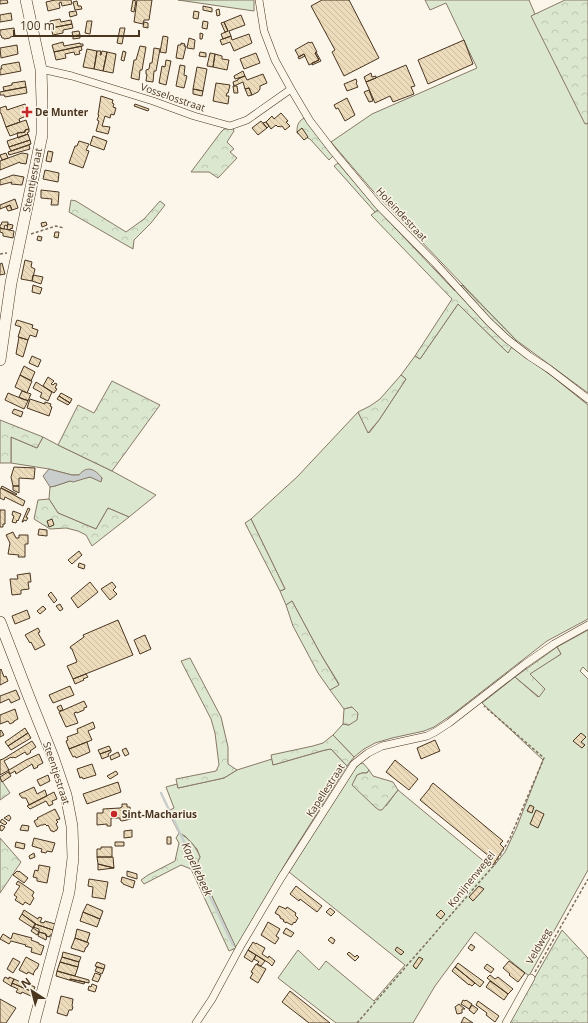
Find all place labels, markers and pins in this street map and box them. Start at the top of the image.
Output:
place label: De Munter [35,105,89,119]
marker: De Munter [22,107,32,117]
place label: Sint-Macharius [122,807,197,821]
marker: Sint-Macharius [109,809,119,819]

